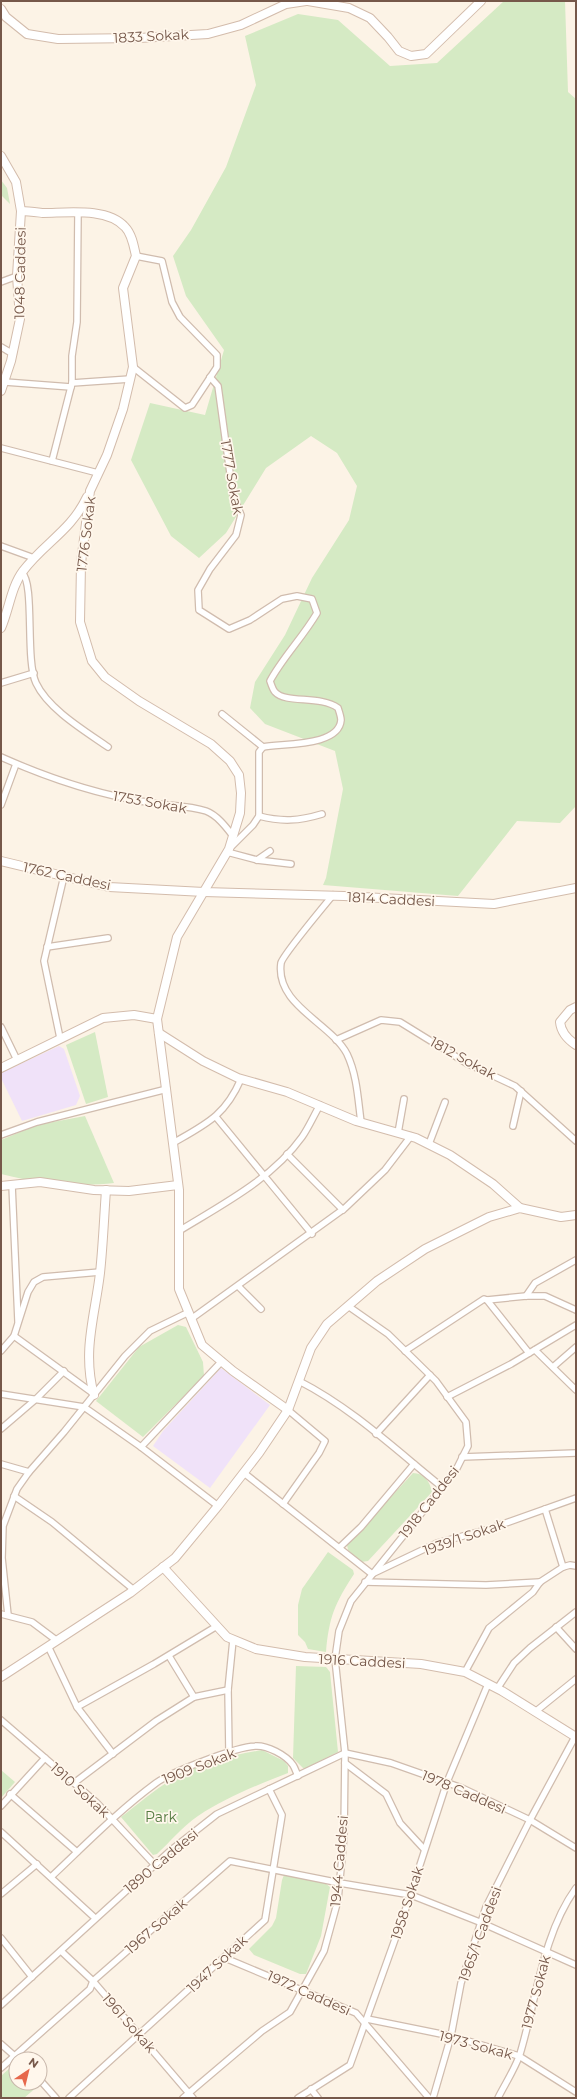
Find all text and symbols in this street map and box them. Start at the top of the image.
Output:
street label: 1833 Sokak [113,25,190,47]
street label: 1048 Caddesi [10,227,30,319]
street label: 1777 Sokak [217,438,248,516]
street label: 1776 Sokak [72,495,100,573]
street label: 1753 Sokak [112,787,189,817]
street label: 1762 Caddesi [21,858,113,894]
street label: 1814 Caddesi [347,888,435,910]
street label: 1812 Sokak [427,1032,500,1084]
street label: 1918 Caddesi [395,1462,463,1542]
street label: 1939/1 Sokak [421,1514,508,1559]
street label: 1916 Caddesi [318,1650,406,1672]
street label: 1909 Sokak [160,1744,239,1788]
street label: 1910 Sokak [47,1759,114,1822]
street label: 1978 Caddesi [419,1766,509,1818]
park label: Park [145,1808,178,1826]
street label: 1944 Caddesi [326,1814,352,1908]
street label: 1890 Caddesi [120,1825,202,1897]
street label: 1958 Sokak [387,1863,428,1942]
street label: 1965/1 Caddesi [454,1884,506,1984]
street label: 1967 Sokak [121,1894,191,1958]
street label: 1947 Sokak [183,1931,251,1997]
street label: 1977 Sokak [517,1952,555,2031]
street label: 1972 Caddesi [264,1967,354,2019]
street label: 1961 Sokak [98,1990,160,2057]
street label: 1973 Sokak [437,2027,515,2064]
north arrow [8,2051,48,2091]
text: N [26,2055,41,2071]

